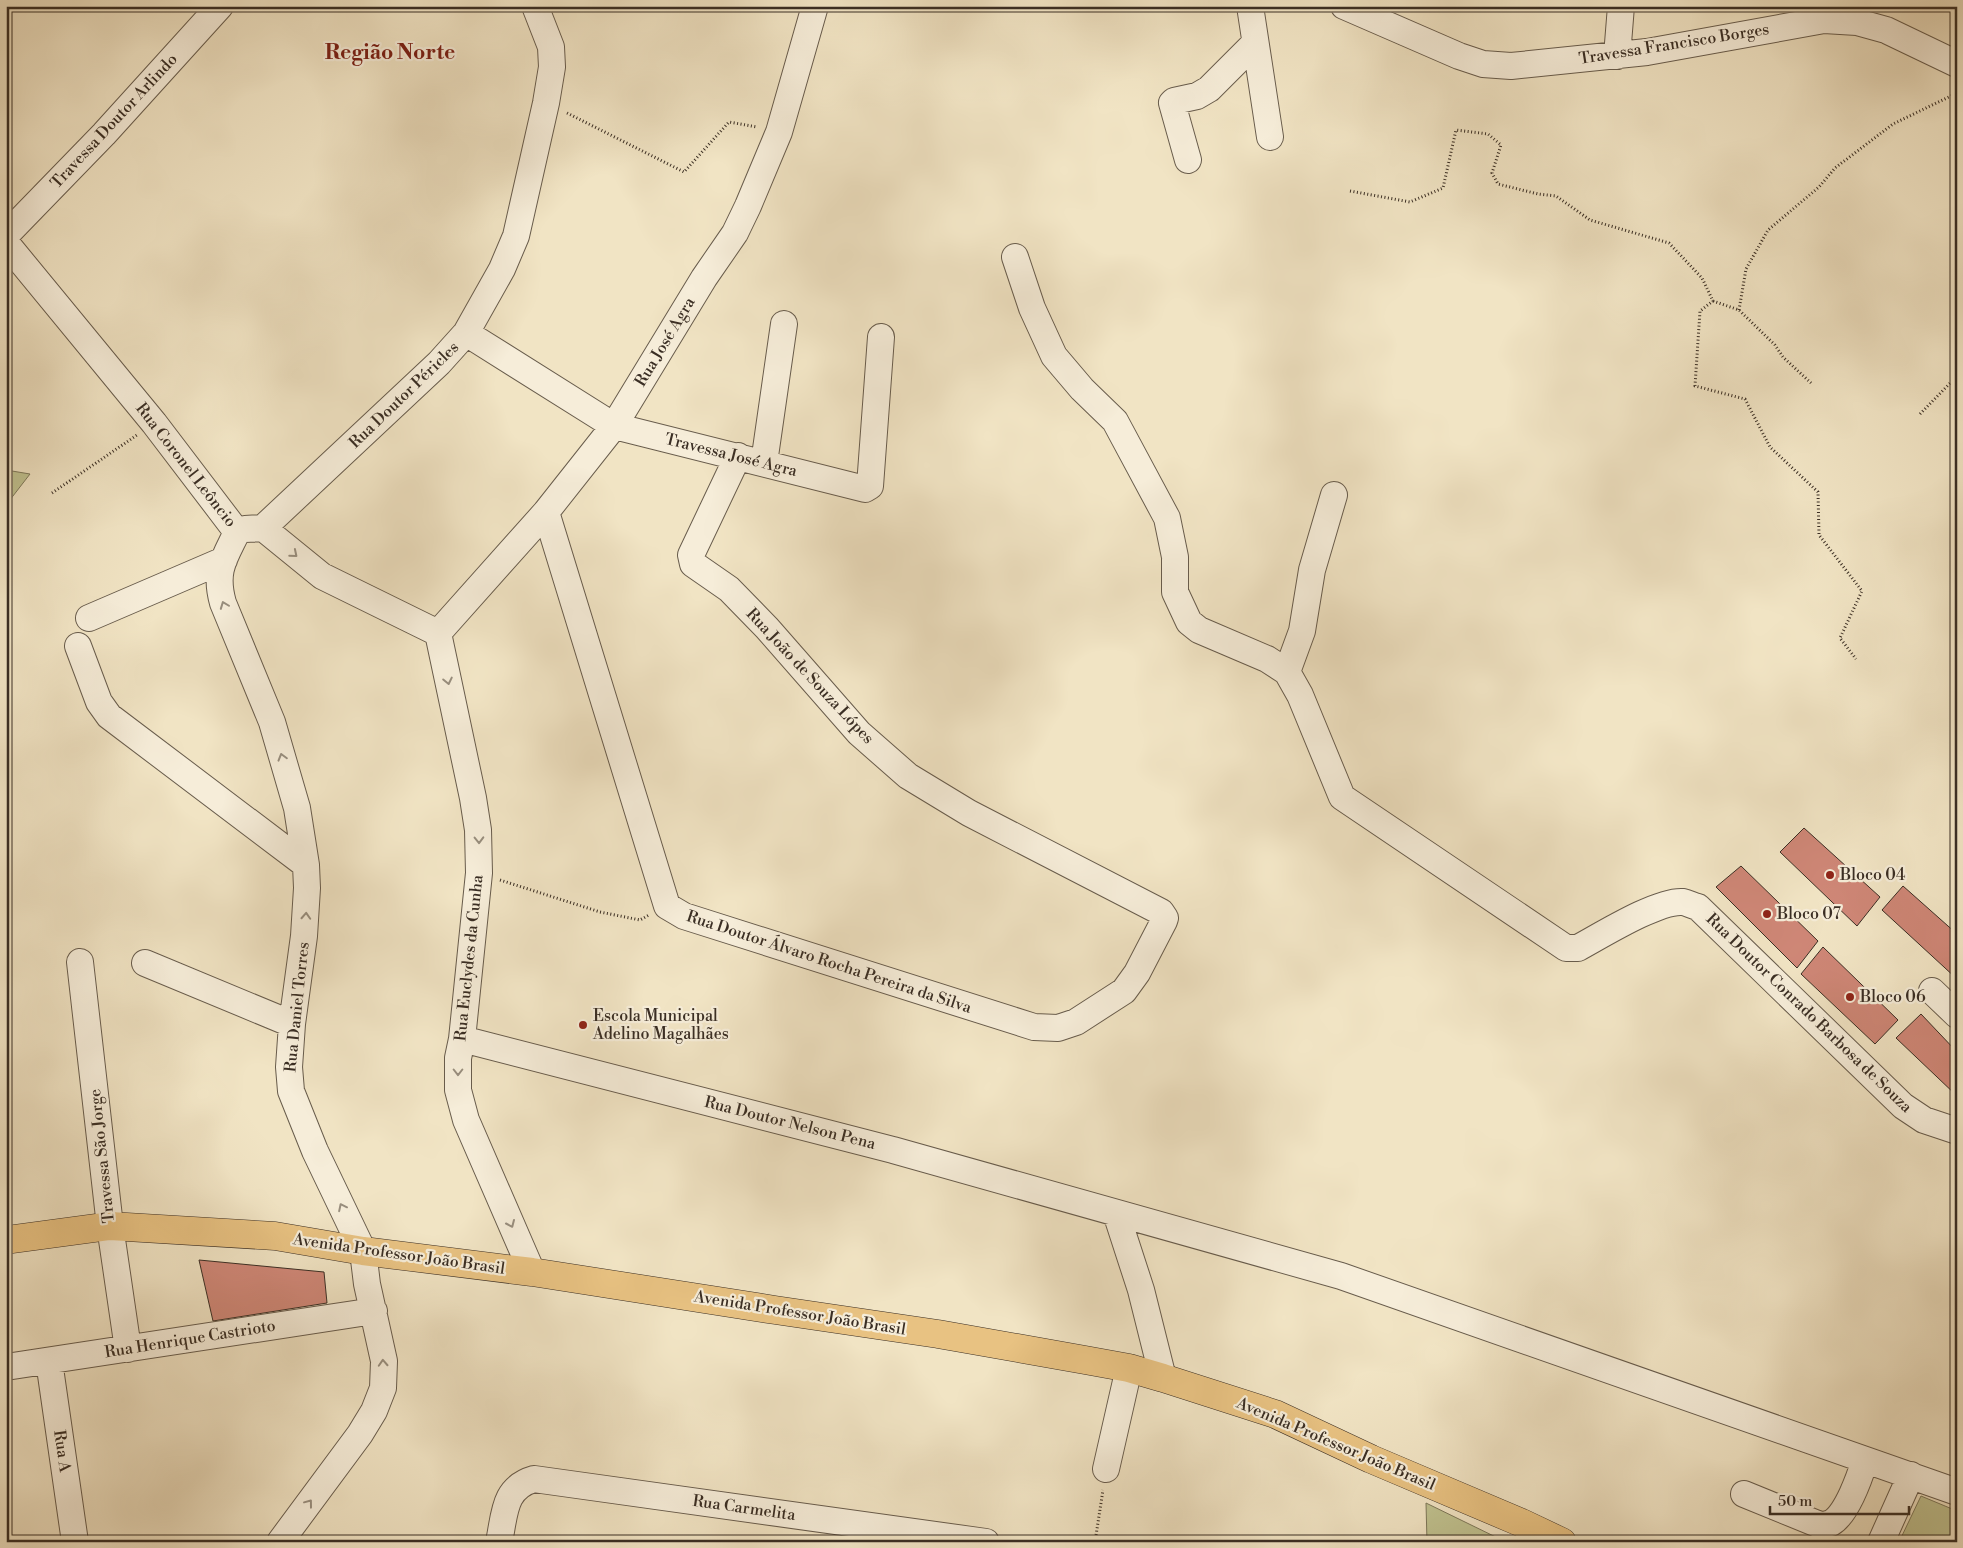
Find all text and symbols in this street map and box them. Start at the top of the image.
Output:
street label: Travessa Francisco Borges [1577,19,1771,69]
district label: Região Norte [325,40,455,66]
street label: Travessa Doutor Arlindo [46,49,182,193]
street label: Rua José Agra [630,293,700,390]
street label: Rua Doutor Péricles [345,337,463,453]
street label: Rua Coronel Leôncio [131,399,241,531]
street label: Travessa José Agra [663,429,800,481]
one-way arrow [288,548,297,556]
one-way arrow [220,601,230,610]
street label: Rua João de Souza Lópes [742,604,878,748]
one-way arrow [443,676,453,685]
one-way arrow [277,752,288,761]
one-way arrow [473,837,484,845]
place label: Bloco 04 [1839,865,1906,885]
marker: Bloco 04 [1824,869,1836,881]
street label: Rua Euclydes da Cunha [450,873,488,1042]
street label: Rua Doutor Álvaro Rocha Pereira da Silva [684,904,976,1018]
place label: Bloco 07 [1776,904,1841,924]
marker: Bloco 07 [1761,908,1773,920]
street label: Rua Doutor Conrado Barbosa de Souza [1702,909,1917,1118]
one-way arrow [300,912,311,920]
street label: Rua Daniel Torres [280,941,314,1073]
place label: Bloco 06 [1859,987,1926,1007]
marker: Bloco 06 [1844,991,1856,1003]
place label: Escola Municipal Adelino Magalhães [592,1006,729,1044]
marker: Escola Municipal Adelino Magalhães [577,1019,589,1031]
one-way arrow [453,1068,463,1076]
street label: Travessa São Jorge [85,1088,119,1224]
street label: Rua Doutor Nelson Pena [702,1092,879,1154]
one-way arrow [338,1203,348,1212]
one-way arrow [505,1219,515,1228]
street label: Avenida Professor João Brasil [291,1229,507,1279]
street label: Avenida Professor João Brasil [692,1286,907,1340]
street label: Rua Henrique Castrioto [103,1316,277,1362]
one-way arrow [378,1358,389,1366]
street label: Avenida Professor João Brasil [1233,1393,1439,1495]
street label: Rua A [49,1429,75,1474]
scale bar [1770,1483,1909,1515]
street label: Rua Carmelita [691,1491,798,1525]
text: 50 m [1778,1492,1812,1511]
one-way arrow [303,1499,312,1509]

